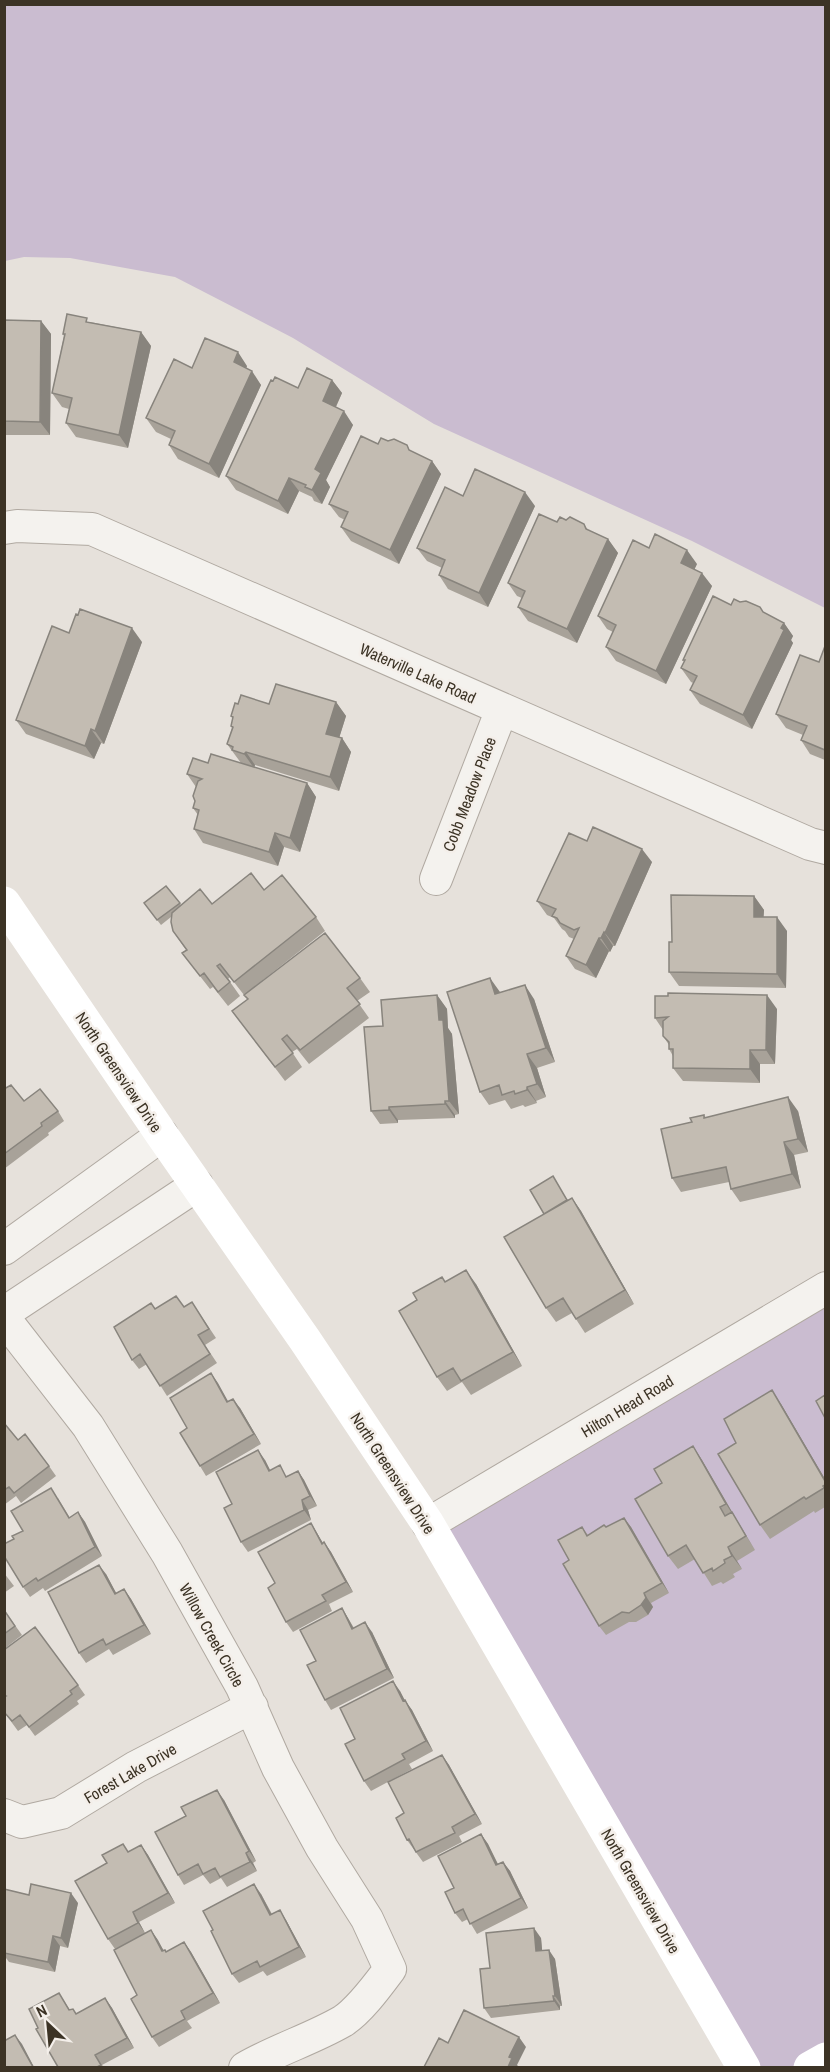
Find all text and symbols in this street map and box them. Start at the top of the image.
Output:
street label: Waterville Lake Road [356,638,480,708]
street label: Cobb Meadow Place [437,734,501,854]
street label: North Greensview Drive [71,1008,167,1136]
street label: Hilton Head Road [577,1370,677,1442]
street label: North Greensview Drive [345,1408,441,1538]
street label: Willow Creek Circle [174,1579,250,1691]
street label: Forest Lake Drive [80,1738,180,1808]
street label: North Greensview Drive [596,1825,686,1957]
north arrow [18,1994,78,2054]
text: N [32,1999,51,2022]

